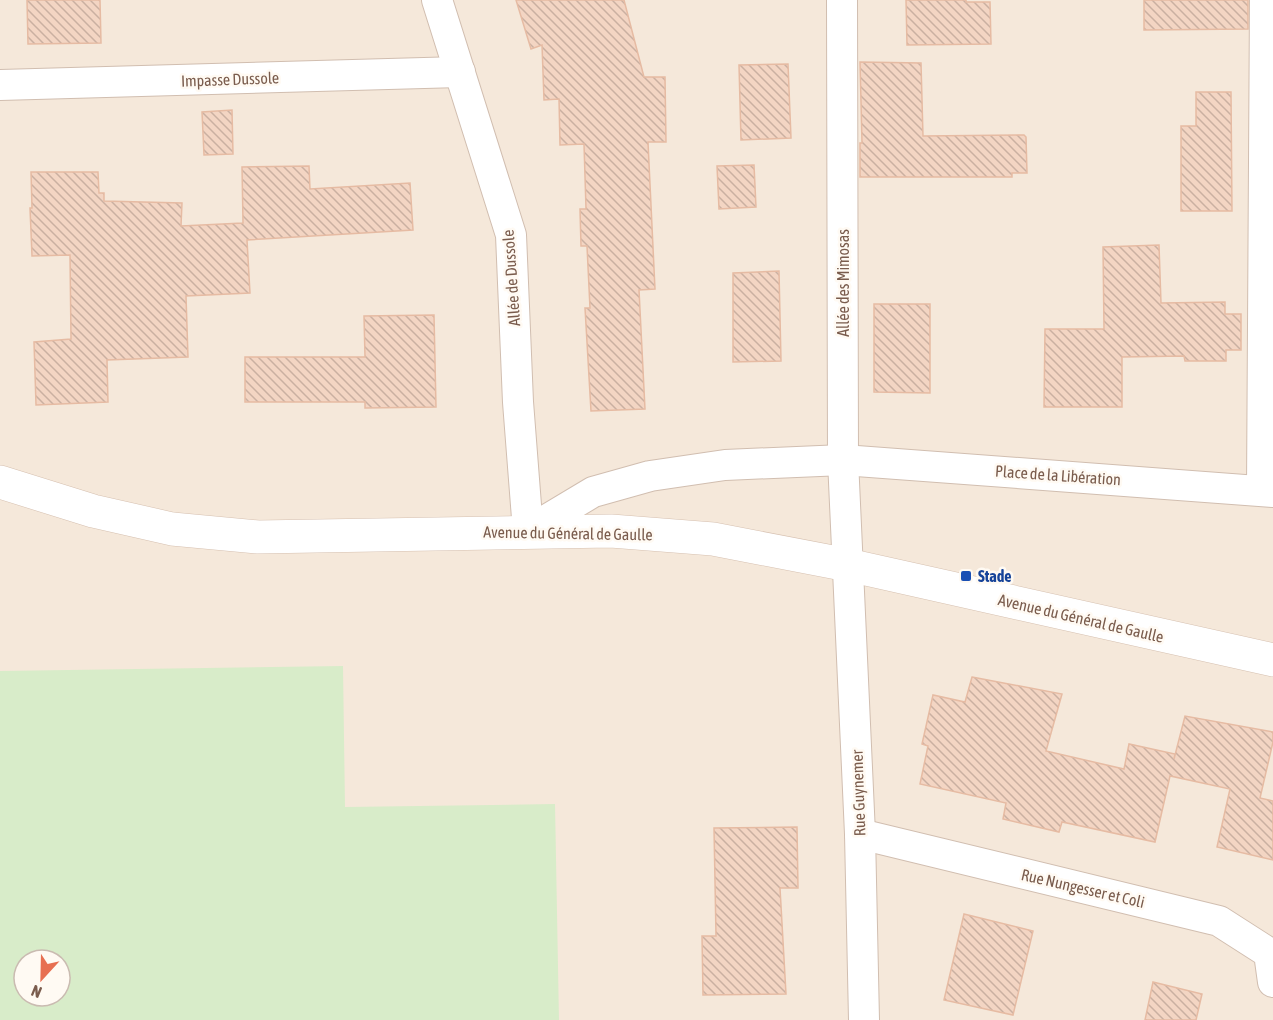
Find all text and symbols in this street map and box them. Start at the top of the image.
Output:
street label: Impasse Dussole [181,68,279,91]
street label: Allée de Dussole [499,229,523,327]
street label: Allée des Mimosas [834,229,852,337]
street label: Place de la Libération [995,462,1121,488]
street label: Avenue du Général de Gaulle [483,523,653,543]
place label: Stade [978,567,1012,585]
marker: Stade [959,569,973,583]
street label: Avenue du Général de Gaulle [996,590,1166,646]
street label: Rue Guynemer [847,749,870,837]
street label: Rue Nungesser et Coli [1019,865,1146,912]
north arrow [12,948,72,1008]
text: N [29,982,44,1002]

